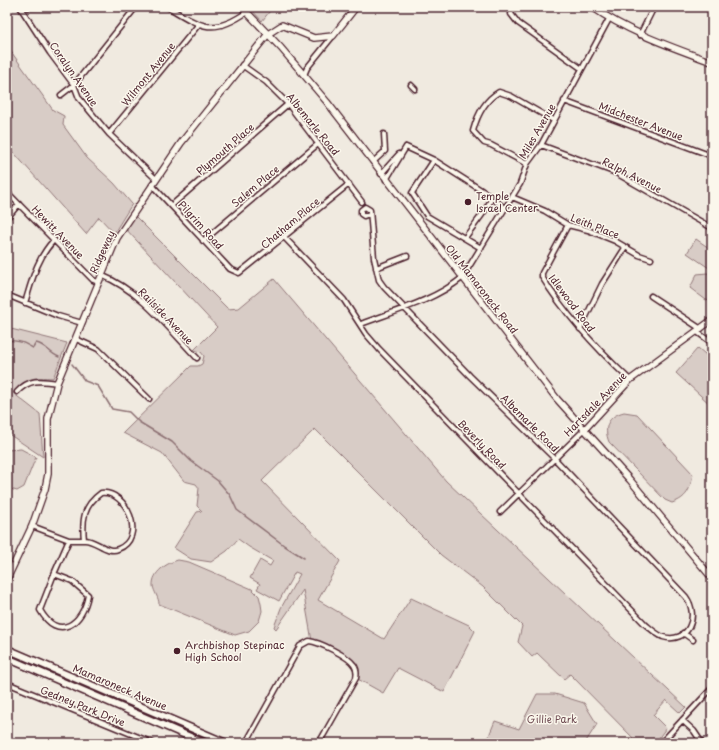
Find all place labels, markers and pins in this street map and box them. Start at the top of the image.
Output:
place label: Temple Israel Center [476,188,538,215]
marker: Temple Israel Center [463,197,473,207]
place label: Archbishop Stepinac High School [185,637,284,664]
marker: Archbishop Stepinac High School [172,646,182,656]

